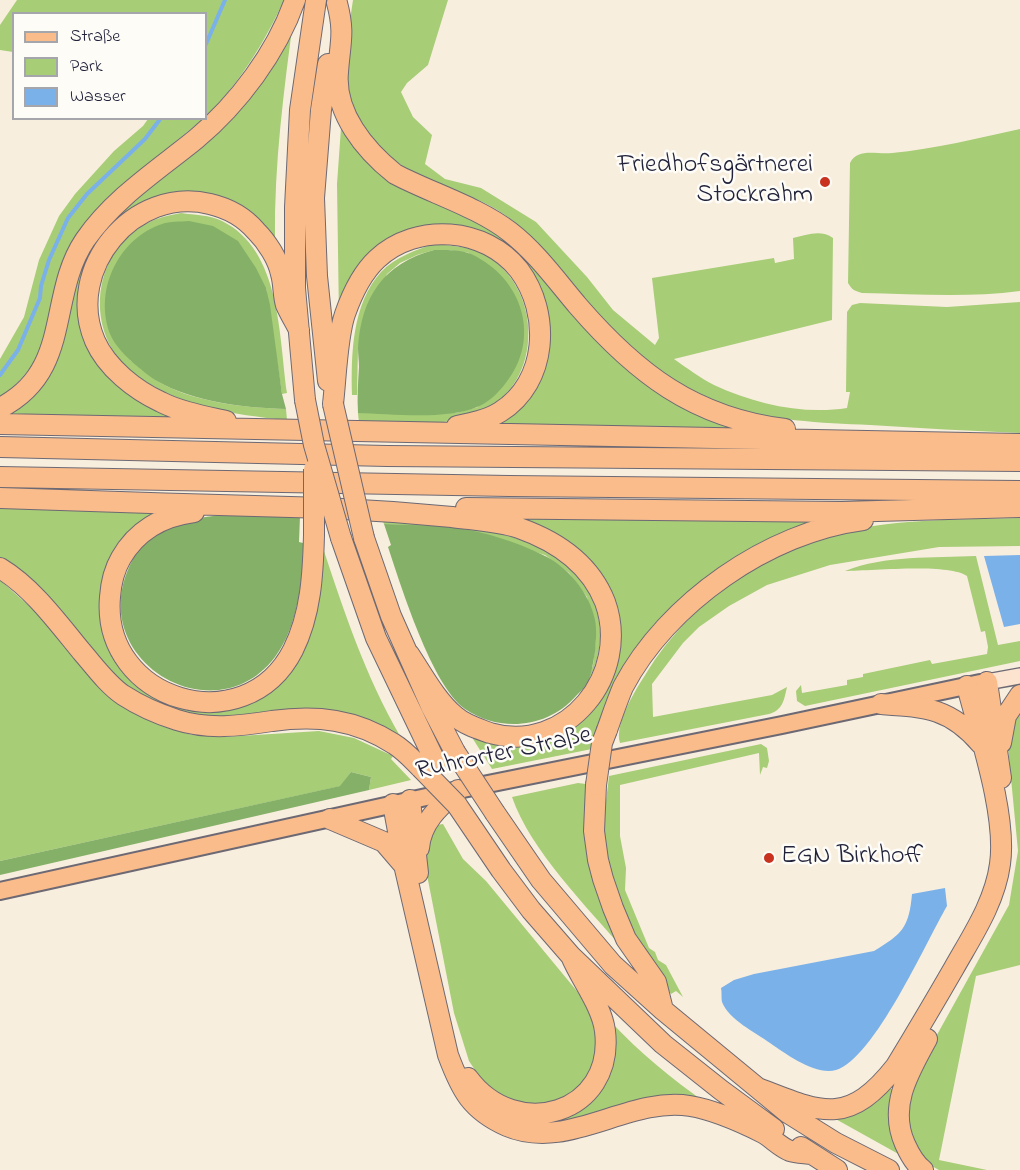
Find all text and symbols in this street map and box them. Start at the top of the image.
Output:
legend [12,12,207,120]
text: Straße [70,24,120,50]
text: Park [70,54,103,80]
text: Wasser [70,84,126,110]
place label: Friedhofsgärtnerei Stockrahm [618,151,813,212]
marker: Friedhofsgärtnerei Stockrahm [818,175,832,189]
street label: Ruhrorter Straße [413,721,595,789]
place label: EGN Birkhoff [781,842,923,874]
marker: EGN Birkhoff [762,851,776,865]

